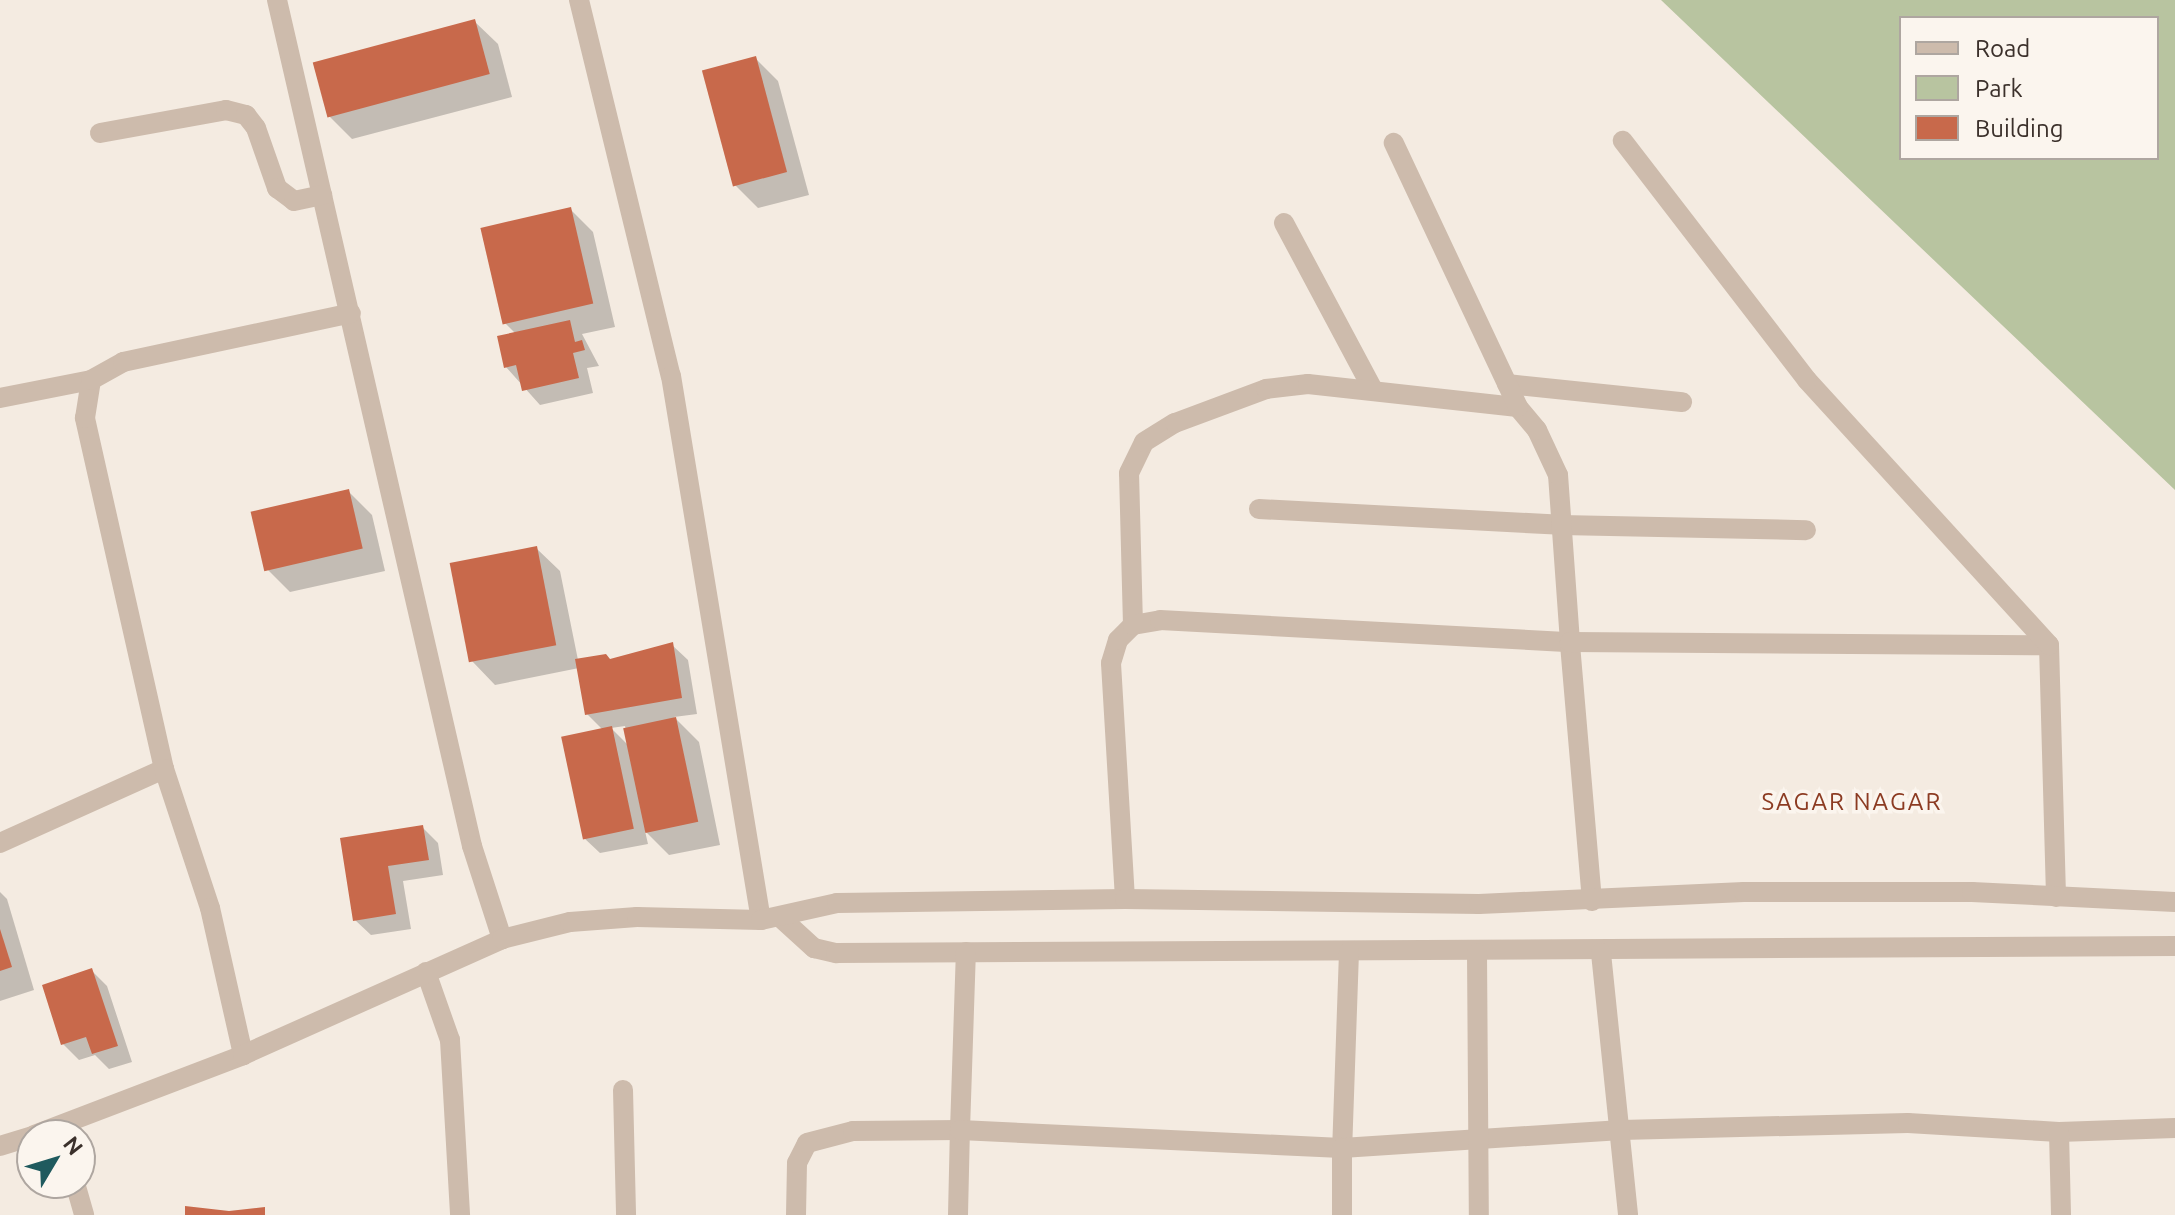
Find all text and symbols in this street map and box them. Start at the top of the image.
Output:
legend [1899,16,2159,160]
text: Road [1975,35,2030,62]
text: Park [1975,75,2023,102]
text: Building [1975,115,2063,142]
district label: SAGAR NAGAR [1762,788,1942,816]
north arrow [16,1119,96,1199]
text: N [59,1131,89,1159]

